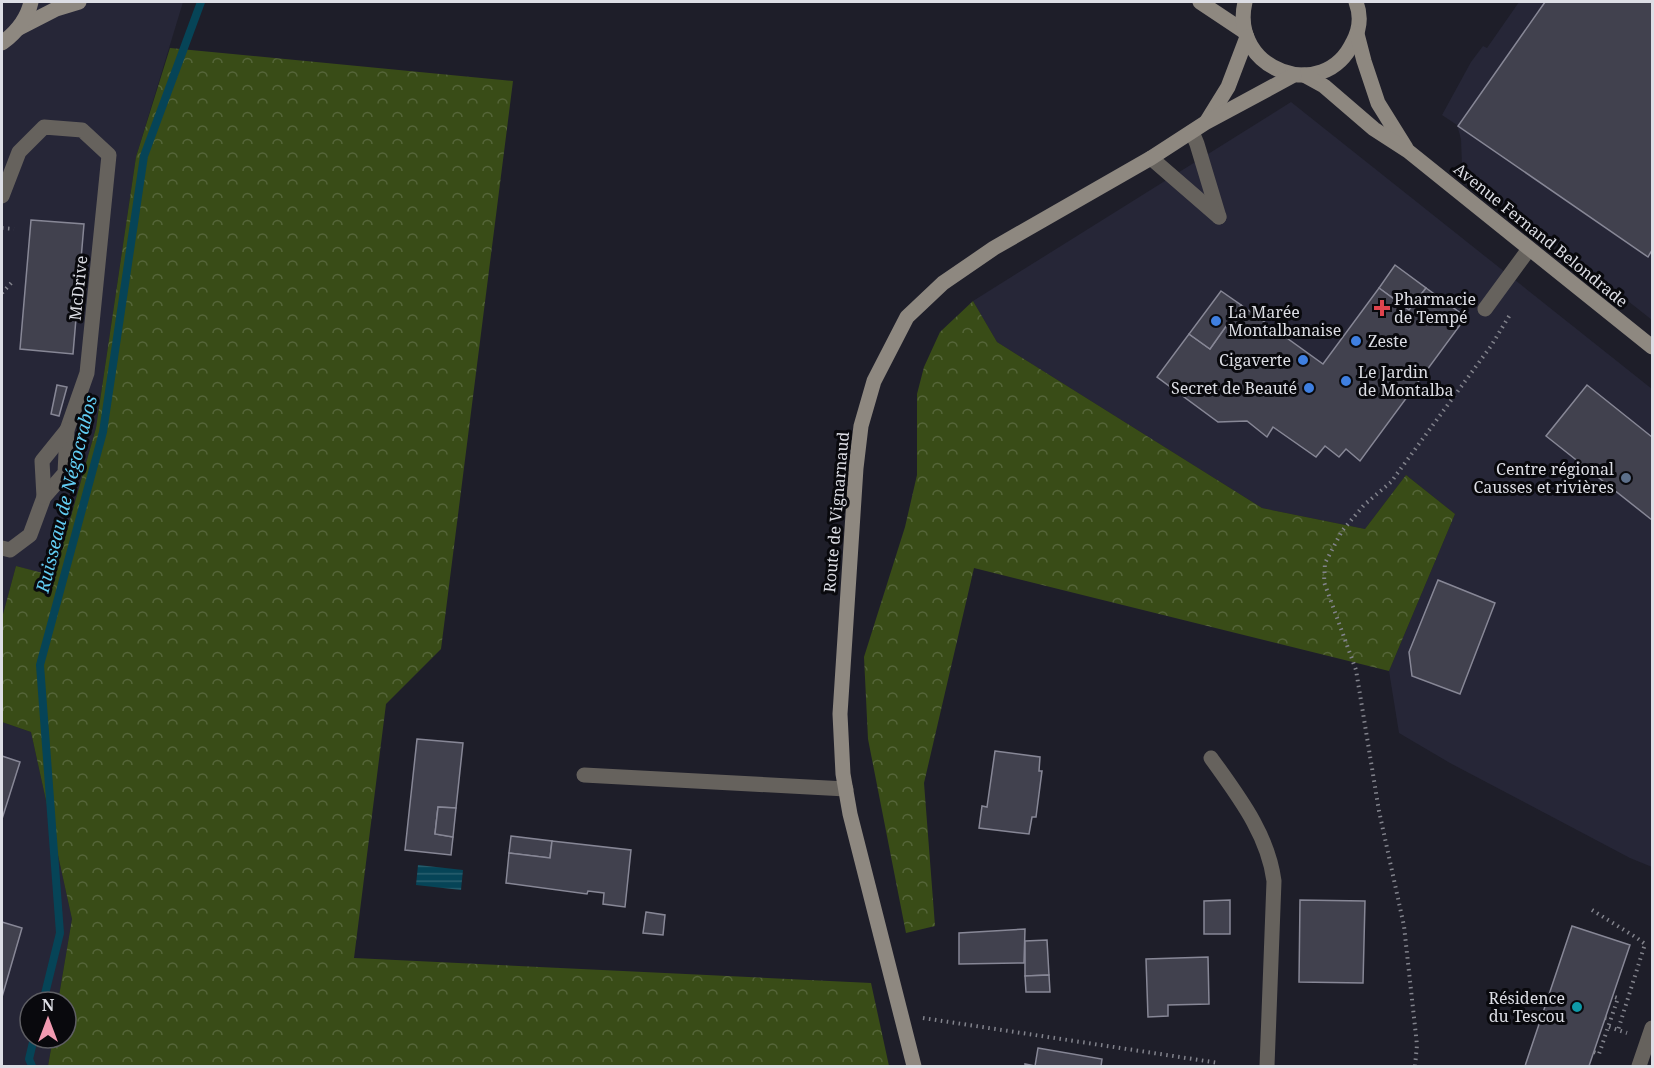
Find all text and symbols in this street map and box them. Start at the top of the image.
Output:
street label: Avenue Fernand Belondrade [1449,158,1633,312]
street label: McDrive [64,255,92,321]
place label: Pharmacie de Tempé [1394,288,1476,328]
place label: La Marée Montalbanaise [1228,301,1341,341]
marker: Pharmacie de Tempé [1375,301,1389,315]
marker: La Marée Montalbanaise [1209,314,1223,328]
place label: Zeste [1368,330,1407,352]
marker: Zeste [1349,334,1363,348]
place label: Cigaverte [1219,349,1291,371]
marker: Cigaverte [1296,353,1310,367]
place label: Le Jardin de Montalba [1358,361,1454,401]
marker: Le Jardin de Montalba [1339,374,1353,388]
place label: Secret de Beauté [1171,377,1297,399]
marker: Secret de Beauté [1302,381,1316,395]
water label: Ruisseau de Négocrabos [30,393,102,596]
street label: Route de Vignarnaud [818,430,854,593]
place label: Centre régional Causses et rivières [1473,458,1614,498]
marker: Centre régional Causses et rivières [1619,471,1633,485]
place label: Résidence du Tescou [1488,987,1565,1027]
north arrow [18,990,78,1050]
text: N [42,994,55,1016]
marker: Résidence du Tescou [1570,1000,1584,1014]

